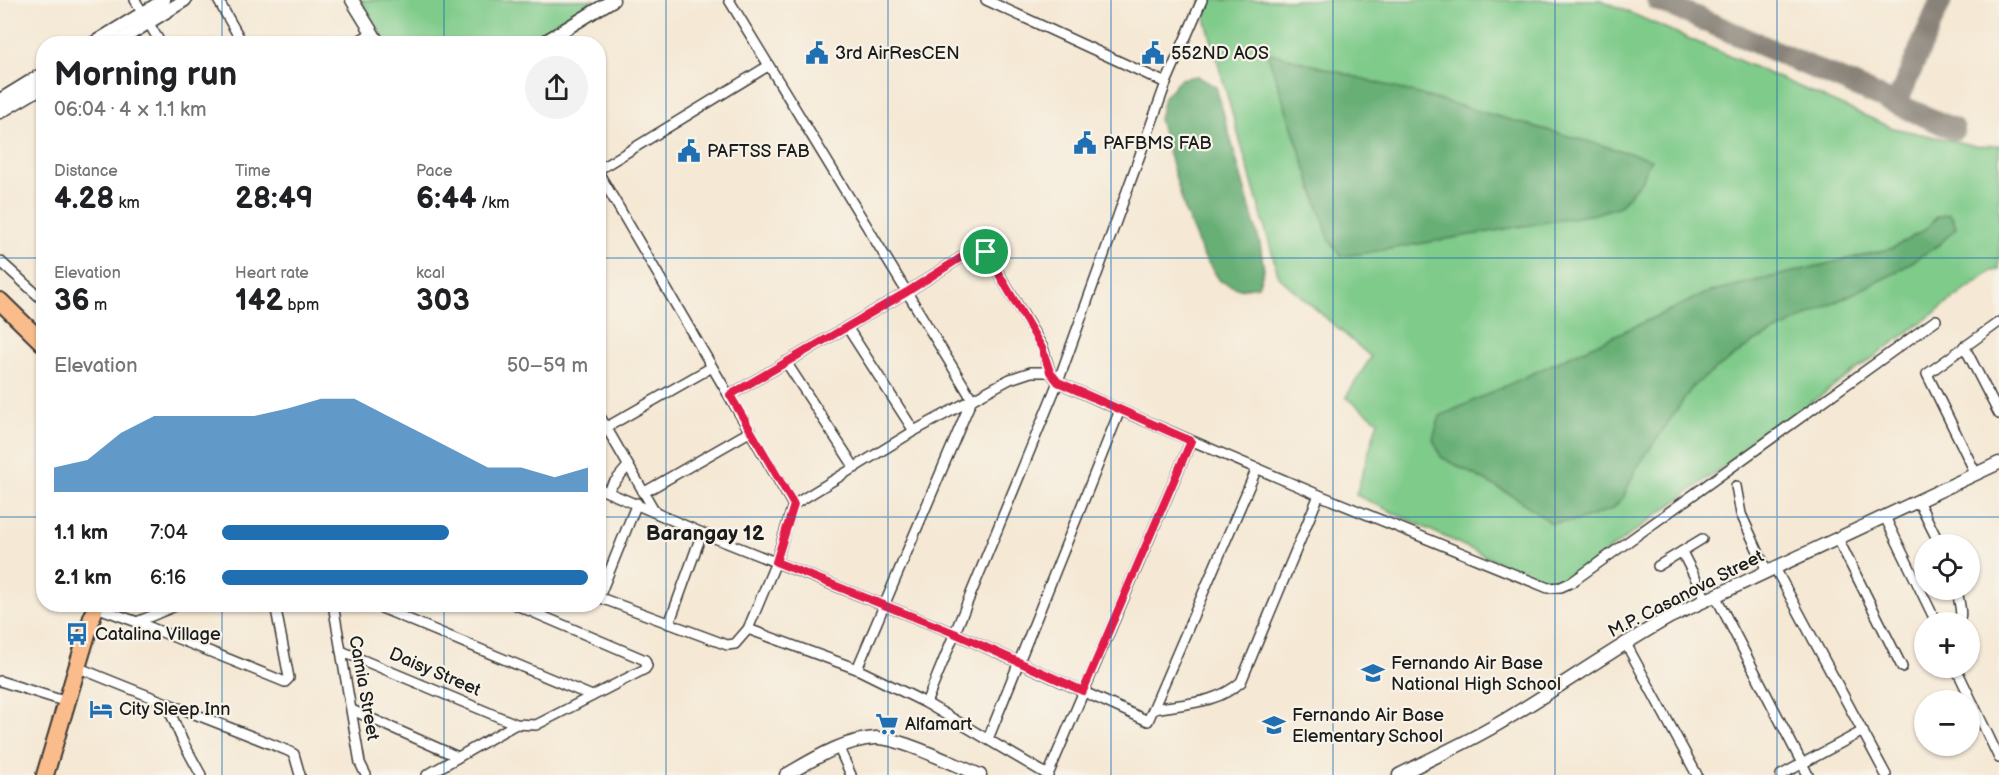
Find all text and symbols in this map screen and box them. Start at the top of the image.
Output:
public building icon: 3rd AirResCEN [804,40,830,66]
public building icon: 552ND AOS [1140,40,1166,66]
place label: 3rd AirResCEN [835,43,960,64]
place label: 552ND AOS [1171,43,1269,64]
text: Morning run [54,55,237,95]
button: share [525,56,588,119]
text: 06:04 · 4 × 1.1 km [54,98,206,122]
public building icon: PAFBMS FAB [1072,130,1098,156]
place label: PAFBMS FAB [1103,133,1212,154]
public building icon: PAFTSS FAB [676,138,702,164]
place label: PAFTSS FAB [707,141,810,162]
text: Distance [54,162,118,181]
text: Time [235,162,270,181]
text: Pace [416,162,452,181]
text: 4.28 [54,181,114,217]
text: 28:49 [235,181,313,217]
text: 6:44 [416,181,477,217]
text: km [114,194,140,213]
text: /km [477,194,509,213]
pin [960,226,1011,277]
icon: arrive [969,235,1002,268]
text: Elevation [54,264,121,283]
text: Heart rate [235,264,309,283]
text: kcal [416,264,445,283]
text: 36 [54,283,90,319]
text: 142 [235,283,283,319]
text: 303 [416,283,470,319]
text: m [90,296,107,315]
text: bpm [283,296,319,315]
text: Elevation [54,354,137,378]
text: 50–59 m [507,354,588,378]
text: 1.1 km [54,521,108,545]
text: 7:04 [150,521,188,545]
district label: Barangay 12 [646,521,765,546]
map controls [1914,534,1980,756]
button: locate [1914,534,1980,600]
street label: M.P. Casanova Street [1605,545,1768,642]
text: 2.1 km [54,566,112,590]
text: 6:16 [150,566,186,590]
button: + [1914,612,1980,678]
bus stop icon: Catalina Village [64,621,90,647]
place label: Catalina Village [95,624,221,645]
street label: Camia Street [344,634,384,743]
street label: Daisy Street [386,643,484,701]
place label: Fernando Air Base National High School [1391,653,1561,695]
school or university icon: Fernando Air Base National High School [1360,660,1386,686]
button: − [1914,690,1980,756]
hotel icon: City Sleep Inn [88,696,114,722]
place label: City Sleep Inn [119,699,230,720]
place label: Fernando Air Base Elementary School [1292,705,1444,747]
supermarket icon: Alfamart [874,711,900,737]
school or university icon: Fernando Air Base Elementary School [1261,712,1287,738]
place label: Alfamart [905,714,973,735]

